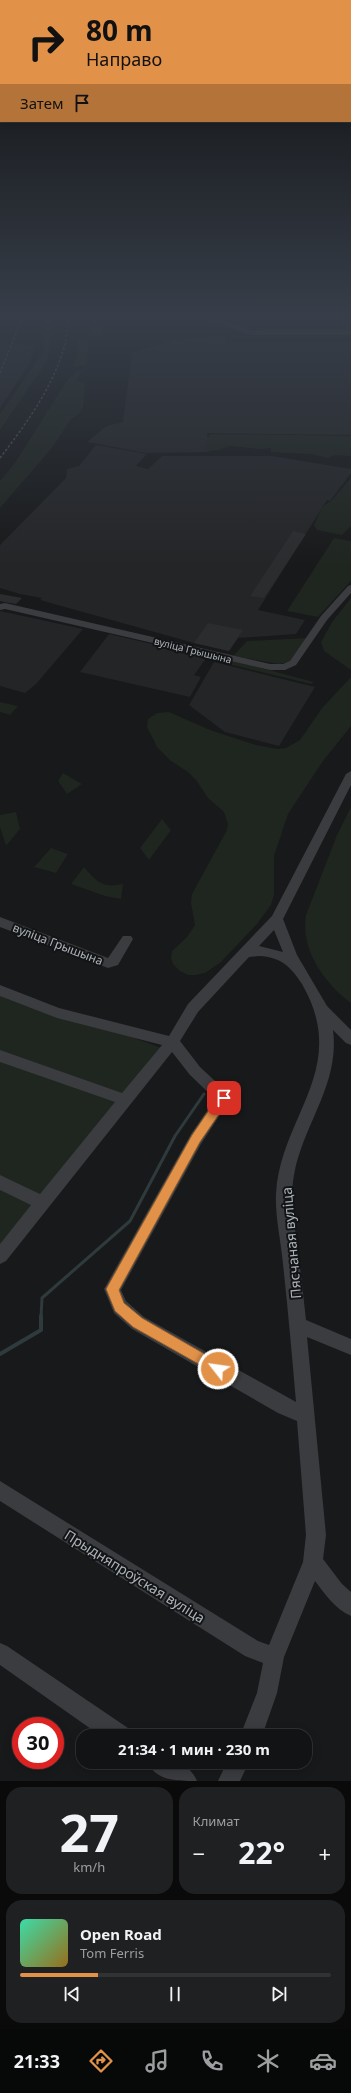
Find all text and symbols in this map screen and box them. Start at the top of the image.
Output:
text: 80 m [86,11,153,49]
icon: right [20,16,72,68]
text: Направо [86,47,162,71]
icon: arrive [71,92,93,114]
text: Затем [20,93,63,113]
street label: вуліца Грышына [153,634,233,666]
street label: вуліца Грышына [10,919,106,969]
pin [207,1081,241,1115]
icon: arrive [213,1087,235,1109]
street label: Пясчаная вуліца [277,1187,305,1299]
position arrow [197,1348,239,1390]
street label: Прыдняпроўская вуліца [61,1525,209,1627]
speed limit sign: 30 [12,1717,64,1769]
text: 21:34 · 1 мин · 230 m [118,1739,270,1759]
text: 27 [60,1796,119,1867]
text: Климат [193,1812,239,1830]
text: 22° [238,1832,285,1873]
text: − [193,1838,205,1868]
text: + [318,1838,331,1868]
text: km/h [73,1858,105,1876]
text: Open Road [80,1924,162,1944]
text: Tom Ferris [80,1944,144,1962]
icon: previous [61,1983,83,2005]
icon: pause [164,1983,186,2005]
icon: next [268,1983,290,2005]
icon: directions [87,2047,115,2075]
icon: music [143,2047,171,2075]
icon: phone [198,2047,226,2075]
icon: climate [254,2047,282,2075]
icon: car [309,2047,337,2075]
text: 21:33 [14,2049,60,2073]

